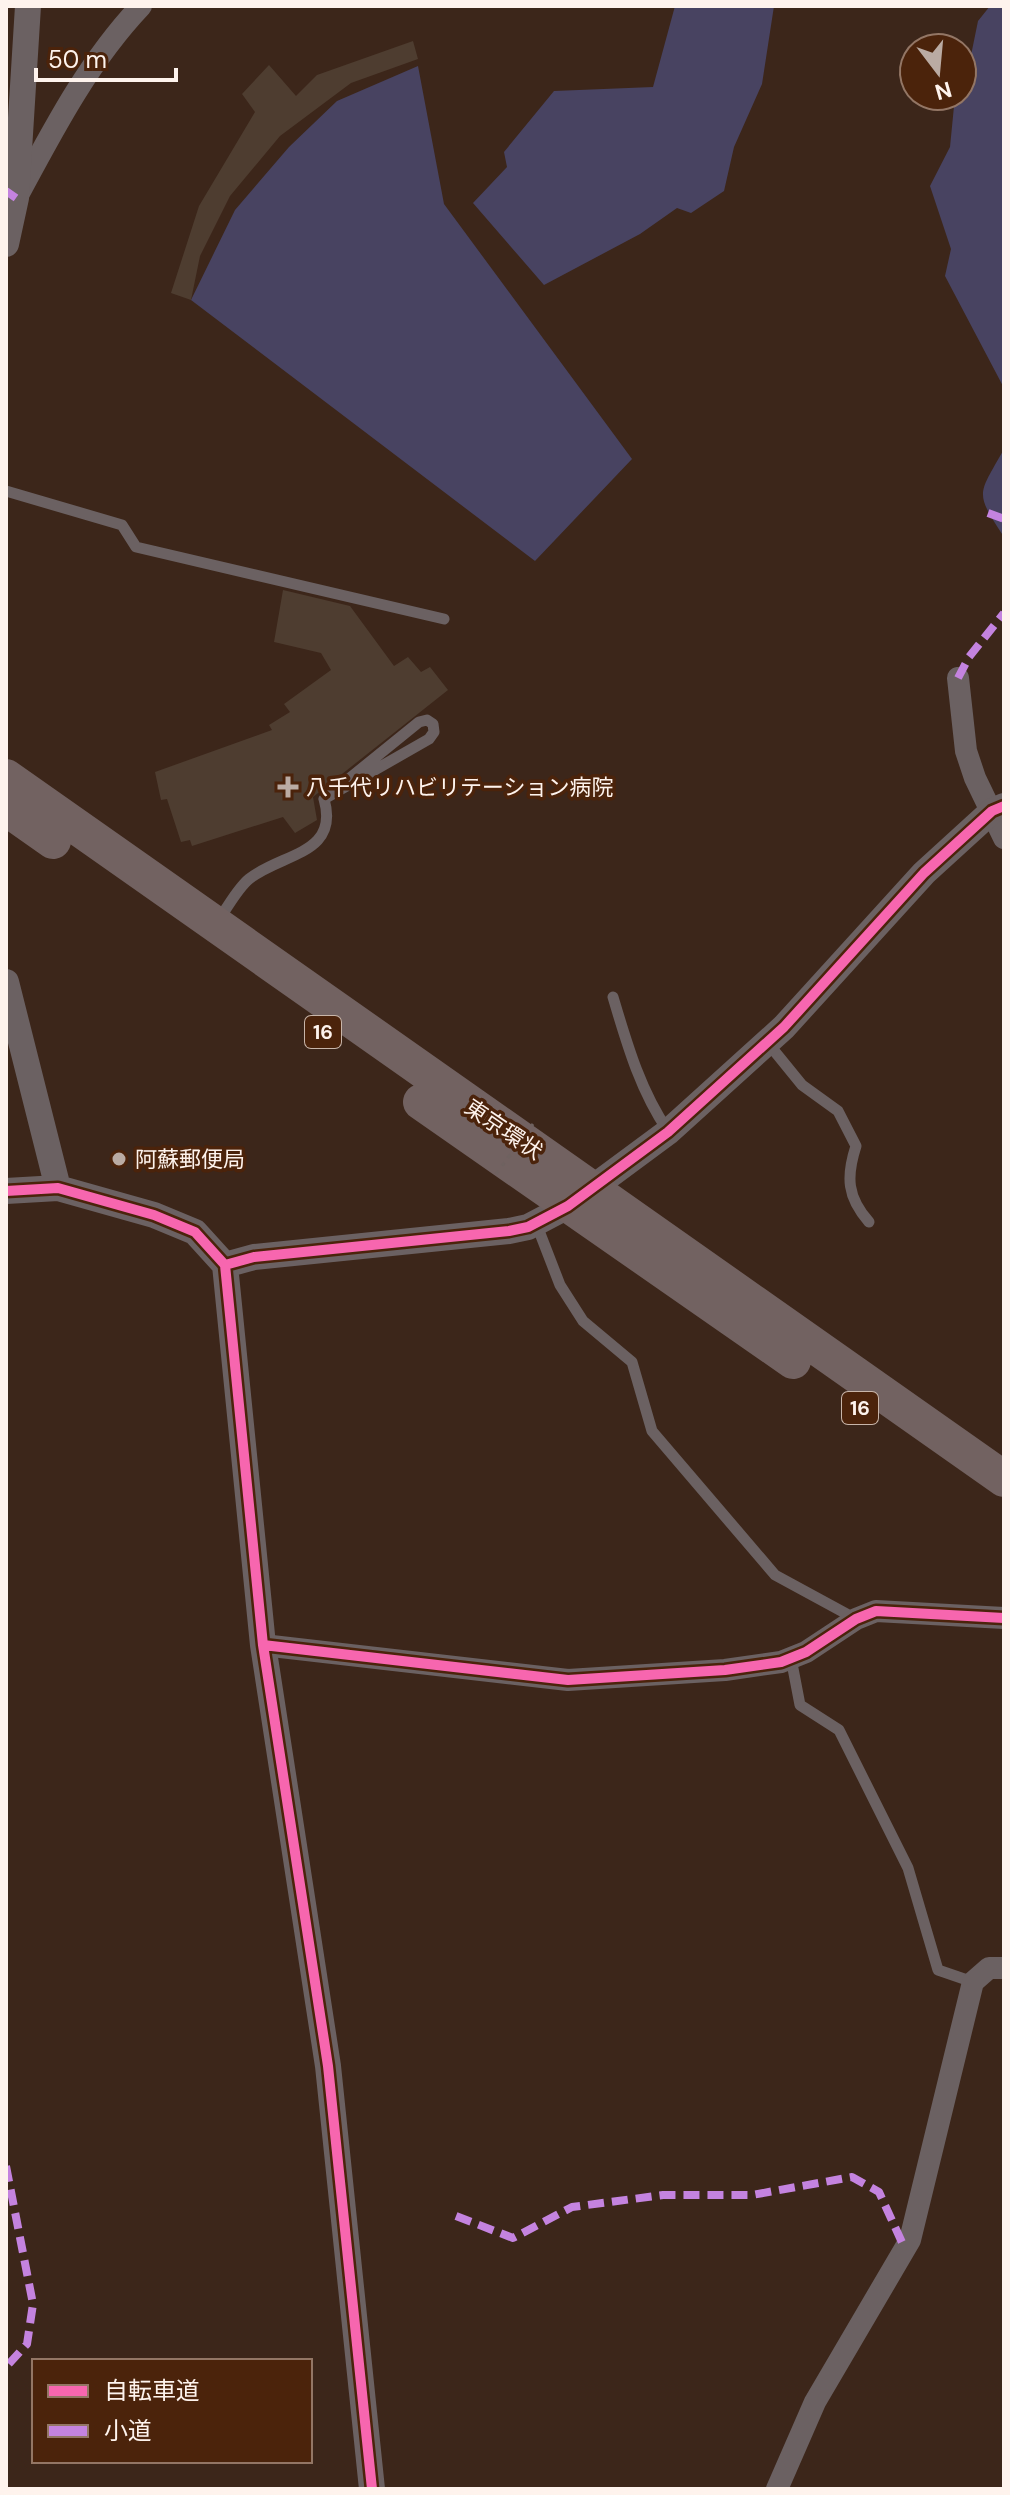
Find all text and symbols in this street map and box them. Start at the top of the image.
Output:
scale bar [36,32,176,82]
north arrow [898,32,978,112]
text: 50 m [48,44,107,75]
text: N [932,75,955,107]
place label: 八千代リハビリテーション病院 [306,773,614,802]
marker: 八千代リハビリテーション病院 [277,776,299,798]
road number: 16 [305,1016,341,1048]
street label: 東京環状 [459,1093,548,1166]
place label: 阿蘇郵便局 [135,1145,245,1174]
marker: 阿蘇郵便局 [110,1150,128,1168]
road number: 16 [842,1392,878,1424]
legend [32,2359,312,2463]
text: 自転車道 [104,2375,200,2406]
text: 小道 [104,2415,152,2446]

